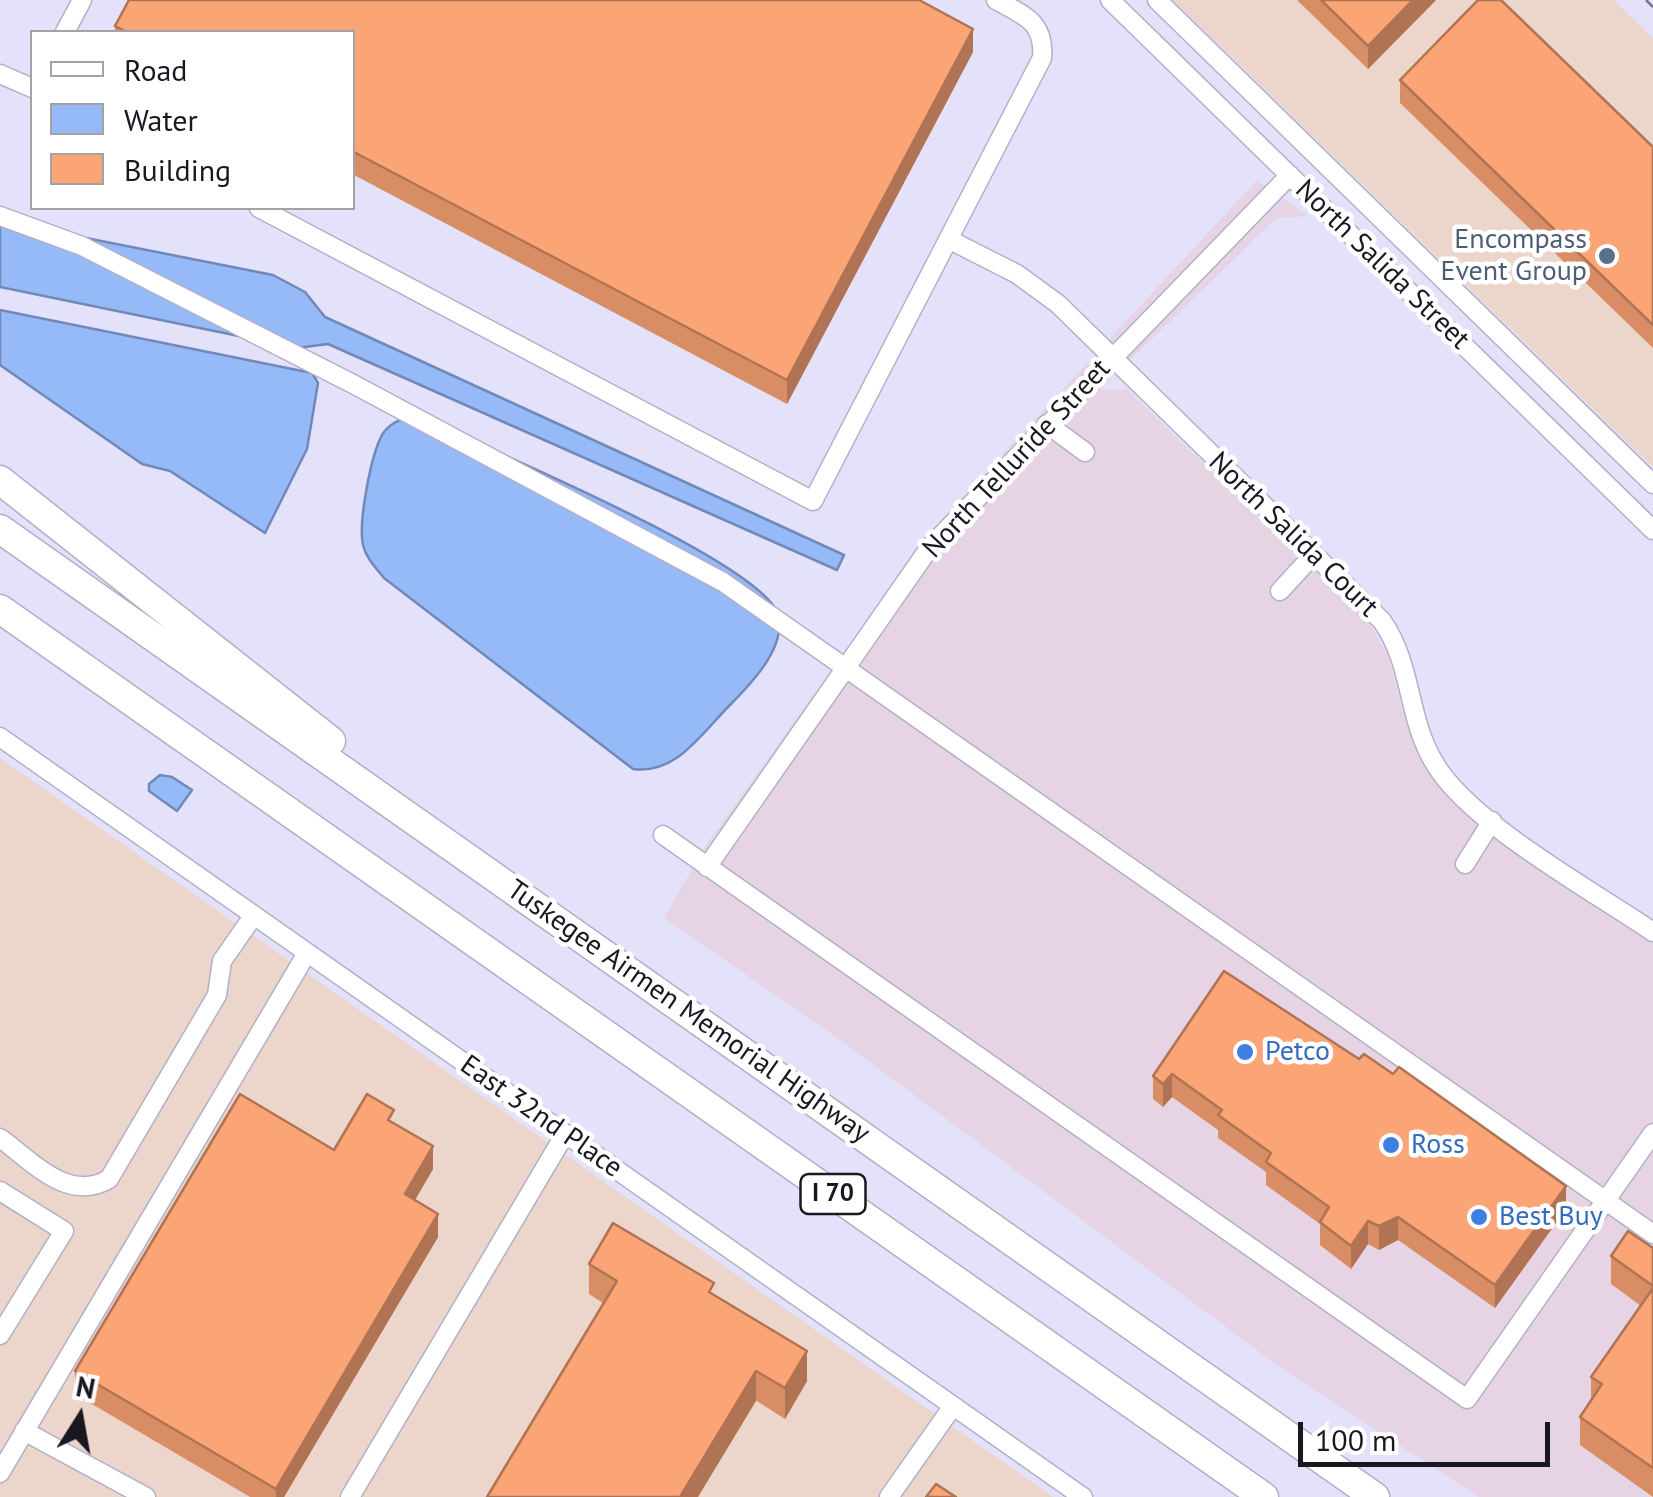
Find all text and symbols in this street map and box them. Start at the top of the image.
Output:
legend [30,30,355,210]
text: Road [124,50,188,89]
text: Water [124,100,198,139]
text: Building [124,150,231,189]
street label: North Salida Street [1288,173,1476,357]
place label: Encompass Event Group [1440,223,1587,289]
marker: Encompass Event Group [1596,245,1618,267]
street label: North Telluride Street [916,353,1118,565]
street label: North Salida Court [1201,446,1385,624]
street label: Tuskegee Airmen Memorial Highway [500,873,876,1151]
place label: Petco [1265,1035,1330,1069]
marker: Petco [1234,1041,1256,1063]
street label: East 32nd Place [454,1049,628,1185]
place label: Ross [1411,1128,1465,1162]
marker: Ross [1380,1134,1402,1156]
road number: I 70 [800,1174,866,1214]
place label: Best Buy [1499,1200,1603,1234]
marker: Best Buy [1468,1206,1490,1228]
north arrow [30,1367,130,1467]
text: N [73,1367,98,1407]
scale bar [1303,1402,1556,1464]
text: 100 m [1315,1420,1396,1459]

